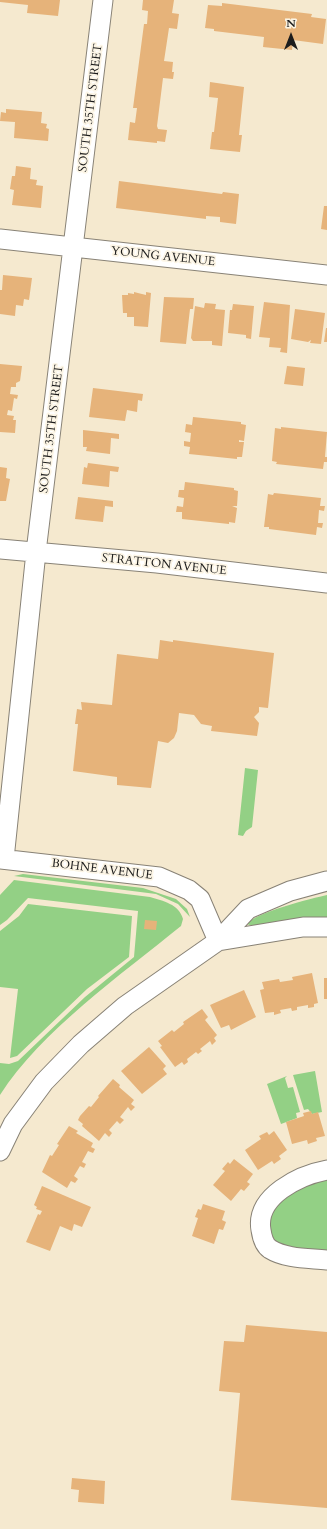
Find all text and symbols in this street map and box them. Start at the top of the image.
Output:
north arrow [271,16,311,56]
text: N [286,16,296,31]
street label: SOUTH 35TH STREET [76,43,106,173]
street label: YOUNG AVENUE [110,244,216,270]
street label: SOUTH 35TH STREET [37,364,67,494]
street label: STRATTON AVENUE [101,551,227,579]
street label: BOHNE AVENUE [51,857,153,883]

